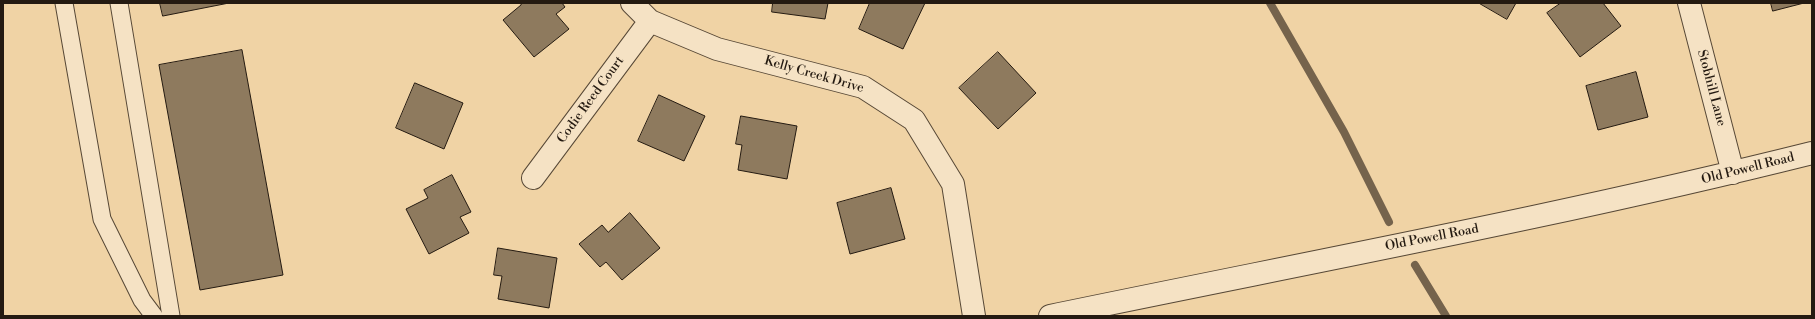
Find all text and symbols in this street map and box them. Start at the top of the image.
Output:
street label: Stobhill Lane [1693,48,1729,128]
street label: Kelly Creek Drive [762,53,866,97]
street label: Codie Reed Court [554,54,628,146]
street label: Old Powell Road [1700,150,1796,188]
street label: Old Powell Road [1384,221,1480,255]

